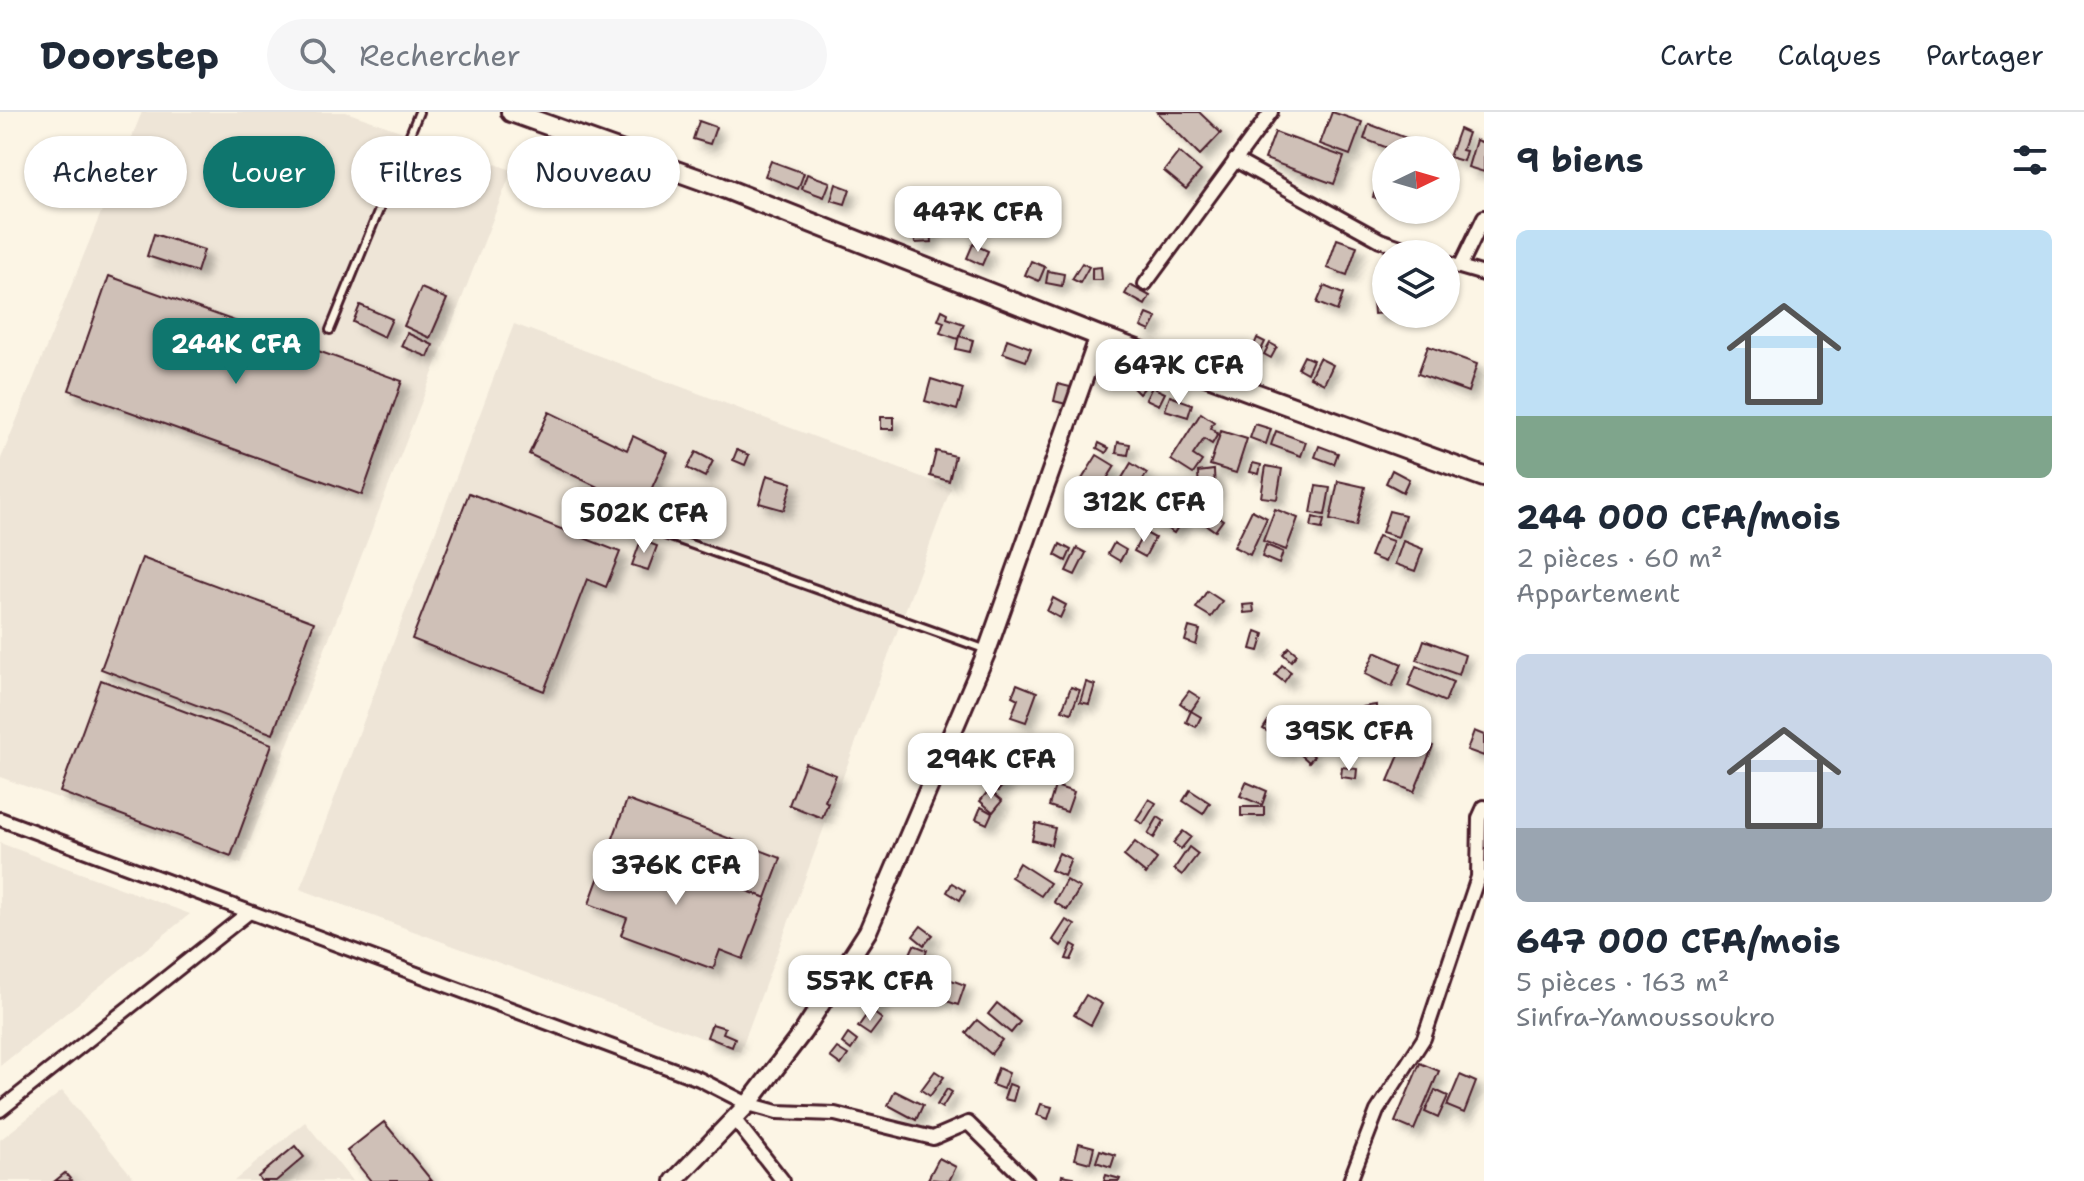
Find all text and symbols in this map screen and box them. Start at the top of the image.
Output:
search box [267,19,827,91]
text: Doorstep [40,30,219,81]
icon: search [295,33,339,77]
text: Rechercher [359,35,521,76]
text: Carte [1660,36,1733,74]
text: Calques [1777,36,1882,74]
text: Partager [1926,36,2044,74]
chip: Acheter [24,136,187,208]
chip: Louer [203,136,335,208]
chip: Filtres [351,136,491,208]
chip: Nouveau [507,136,680,208]
north arrow [1372,136,1460,224]
map controls [1372,136,1460,328]
text: 9 biens [1516,137,1644,183]
icon: filters [2008,138,2052,182]
pin: 447K CFA [895,186,1061,254]
text: 447K CFA [913,194,1043,229]
button: layers [1372,240,1460,328]
icon: home [1712,282,1856,426]
pin: 244K CFA [153,318,319,386]
text: 244K CFA [171,326,301,361]
pin: 647K CFA [1096,339,1262,407]
text: 647K CFA [1114,347,1244,382]
pin: 312K CFA [1061,476,1227,544]
text: 312K CFA [1082,484,1206,519]
pin: 502K CFA [561,487,727,555]
text: 244 000 CFA/mois [1516,494,1841,540]
text: 502K CFA [580,495,708,530]
text: 2 pièces · 60 m² [1516,540,1723,575]
text: Appartement [1516,575,1680,610]
pin: 395K CFA [1266,705,1432,773]
icon: home [1712,706,1856,850]
text: 395K CFA [1284,713,1414,748]
pin: 294K CFA [908,733,1074,801]
text: 294K CFA [926,741,1056,776]
pin: 376K CFA [593,839,759,907]
text: 376K CFA [611,847,741,882]
text: 647 000 CFA/mois [1516,918,1841,964]
pin: 557K CFA [787,955,953,1023]
text: 557K CFA [806,963,934,998]
text: 5 pièces · 163 m² [1516,964,1730,999]
text: Sinfra-Yamoussoukro [1516,999,1775,1034]

